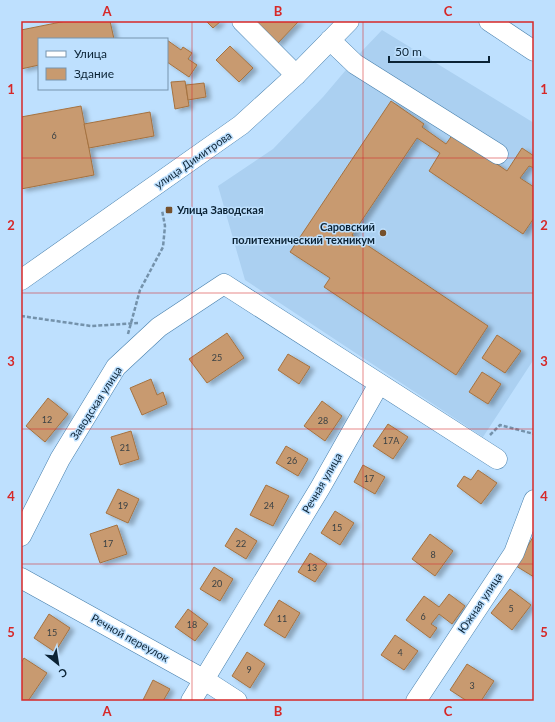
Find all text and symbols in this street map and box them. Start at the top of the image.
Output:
text: A [101,3,112,19]
text: B [274,3,283,19]
text: C [444,3,453,19]
legend [38,38,168,90]
scale bar [389,38,489,64]
text: 50 m [395,44,422,59]
text: Улица [74,46,107,61]
text: Здание [74,66,114,81]
text: 1 [7,81,15,97]
text: 1 [540,81,548,97]
street label: улица Димитрова [152,128,234,191]
house number: 6 [51,130,57,141]
place label: Улица Заводская [176,203,263,216]
marker: Улица Заводская [164,205,174,215]
text: 2 [7,217,15,233]
text: 2 [540,217,548,233]
place label: Саровский политехнический техникум [232,220,375,246]
marker: Саровский политехнический техникум [378,228,388,238]
house number: 25 [212,352,222,363]
text: 3 [7,353,15,369]
text: 3 [540,353,548,369]
street label: Заводская улица [67,364,124,442]
house number: 12 [42,414,52,425]
house number: 28 [318,415,328,426]
house number: 17А [383,435,400,446]
house number: 21 [120,442,130,453]
street label: Речная улица [299,450,344,515]
house number: 26 [287,455,297,466]
house number: 17 [364,473,374,484]
text: 4 [7,488,15,504]
text: 4 [540,488,548,504]
house number: 19 [118,500,128,511]
house number: 24 [264,500,274,511]
house number: 15 [332,522,342,533]
house number: 17 [103,538,113,549]
house number: 22 [236,538,246,549]
house number: 8 [430,549,436,560]
house number: 13 [307,562,317,573]
street label: Южная улица [455,570,505,635]
house number: 20 [212,578,222,589]
house number: 5 [508,603,514,614]
street label: Речной переулок [89,611,172,664]
house number: 6 [420,611,426,622]
house number: 11 [277,613,287,624]
house number: 18 [187,619,197,630]
text: 5 [7,624,15,640]
text: 5 [540,624,548,640]
house number: 15 [47,627,57,638]
north arrow [38,644,78,684]
house number: 4 [397,647,403,658]
house number: 9 [246,664,252,675]
text: С [56,666,70,681]
house number: 3 [469,680,475,691]
text: A [101,703,112,719]
text: B [274,703,283,719]
text: C [444,703,453,719]

